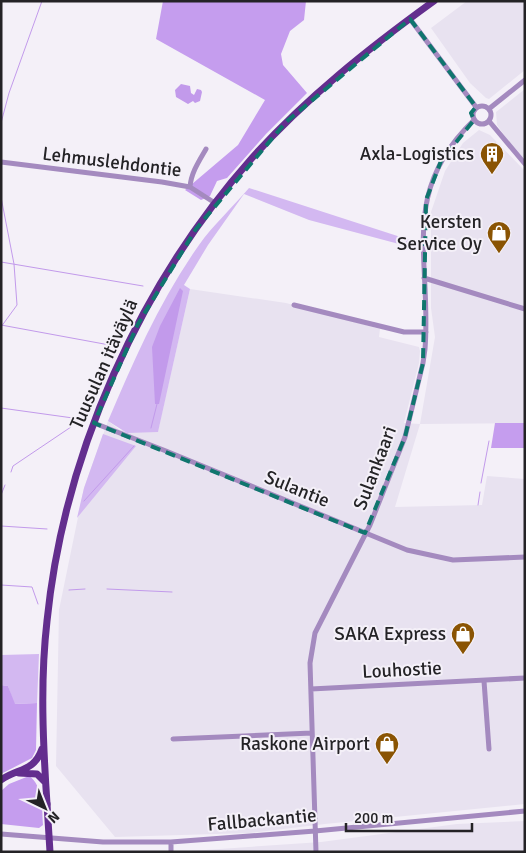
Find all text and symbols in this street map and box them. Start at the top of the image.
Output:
building icon: Axla-Logistics [479,141,505,175]
street label: Lehmuslehdontie [41,142,183,182]
place label: Axla-Logistics [360,142,474,166]
place label: Kersten Service Oy [397,210,482,256]
shop icon: Kersten Service Oy [486,220,512,254]
street label: Tuusulan itäväylä [65,295,143,433]
street label: Sulankaari [348,423,402,513]
street label: Sulantie [261,465,333,513]
shop icon: SAKA Express [450,621,476,655]
place label: SAKA Express [334,622,446,646]
street label: Louhostie [362,656,442,684]
shop icon: Raskone Airport [374,731,400,765]
place label: Raskone Airport [240,732,370,756]
north arrow [20,783,70,833]
scale bar [346,800,472,832]
street label: Fallbackantie [206,803,318,837]
text: N [44,808,63,827]
text: 200 m [354,809,394,827]

